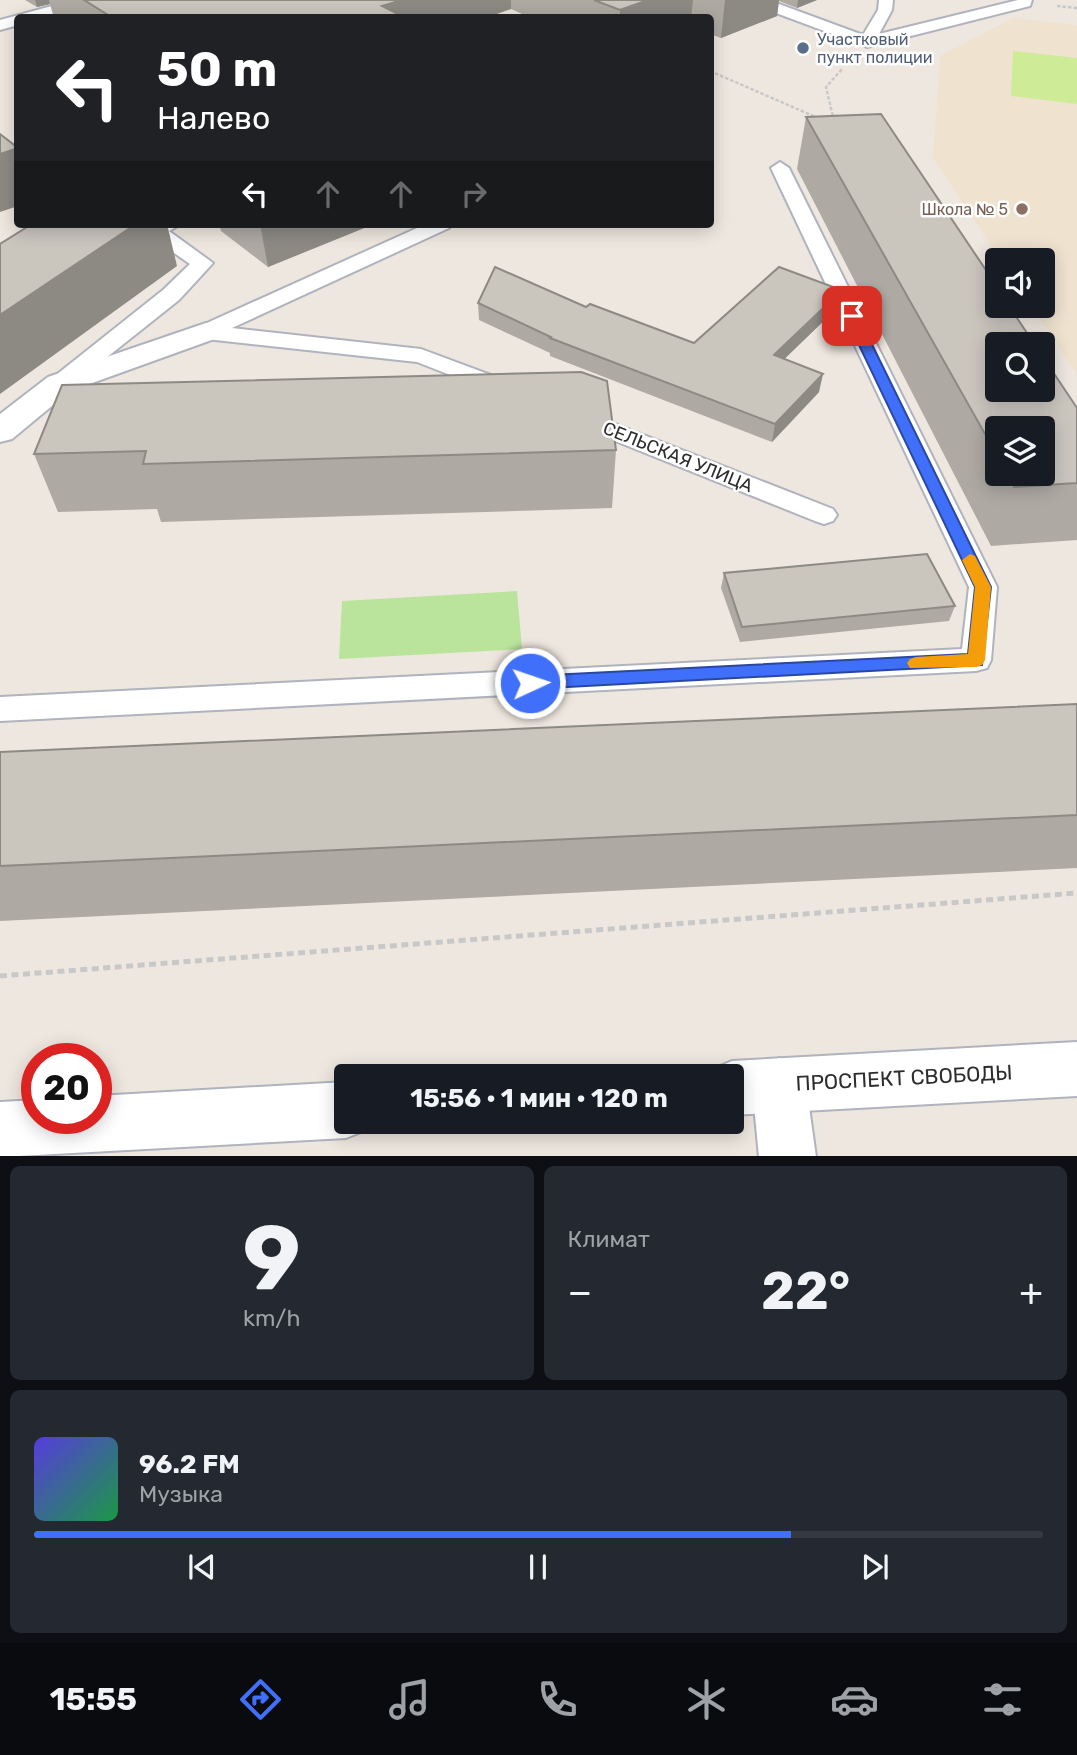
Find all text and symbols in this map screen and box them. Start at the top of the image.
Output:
place label: Участковый пункт полиции [817,30,933,67]
text: 50 m [157,40,277,98]
marker: Участковый пункт полиции [795,40,811,56]
icon: left [42,42,133,133]
text: Налево [157,99,270,137]
icon: left [236,175,274,213]
icon: ahead [309,175,347,213]
icon: ahead [382,175,420,213]
icon: right [455,175,493,213]
place label: Школа № 5 [921,200,1008,219]
marker: Школа № 5 [1014,201,1030,217]
map controls [985,248,1055,486]
button: sound [985,248,1055,318]
pin [822,286,882,346]
icon: arrive [833,297,871,335]
button: search [985,332,1055,402]
button: layers [985,416,1055,486]
street label: СЕЛЬСКАЯ УЛИЦА [600,417,756,497]
position arrow [493,646,567,720]
speed limit sign: 20 [21,1043,112,1134]
street label: ПРОСПЕКТ СВОБОДЫ [795,1059,1013,1096]
text: 15:56 · 1 мин · 120 m [410,1083,668,1114]
text: 9 [243,1204,301,1312]
text: Климат [568,1225,650,1253]
text: 22° [761,1260,850,1322]
text: − [568,1269,592,1315]
text: + [1019,1269,1043,1315]
text: km/h [243,1304,300,1332]
text: 96.2 FM [139,1449,240,1480]
text: Музыка [139,1480,223,1508]
icon: previous [183,1548,221,1586]
icon: pause [519,1548,557,1586]
icon: next [856,1548,894,1586]
icon: directions [236,1675,285,1724]
icon: music [385,1675,434,1724]
icon: phone [533,1675,582,1724]
icon: climate [682,1675,731,1724]
icon: car [830,1675,879,1724]
icon: filters [978,1675,1027,1724]
text: 15:55 [50,1680,137,1718]

